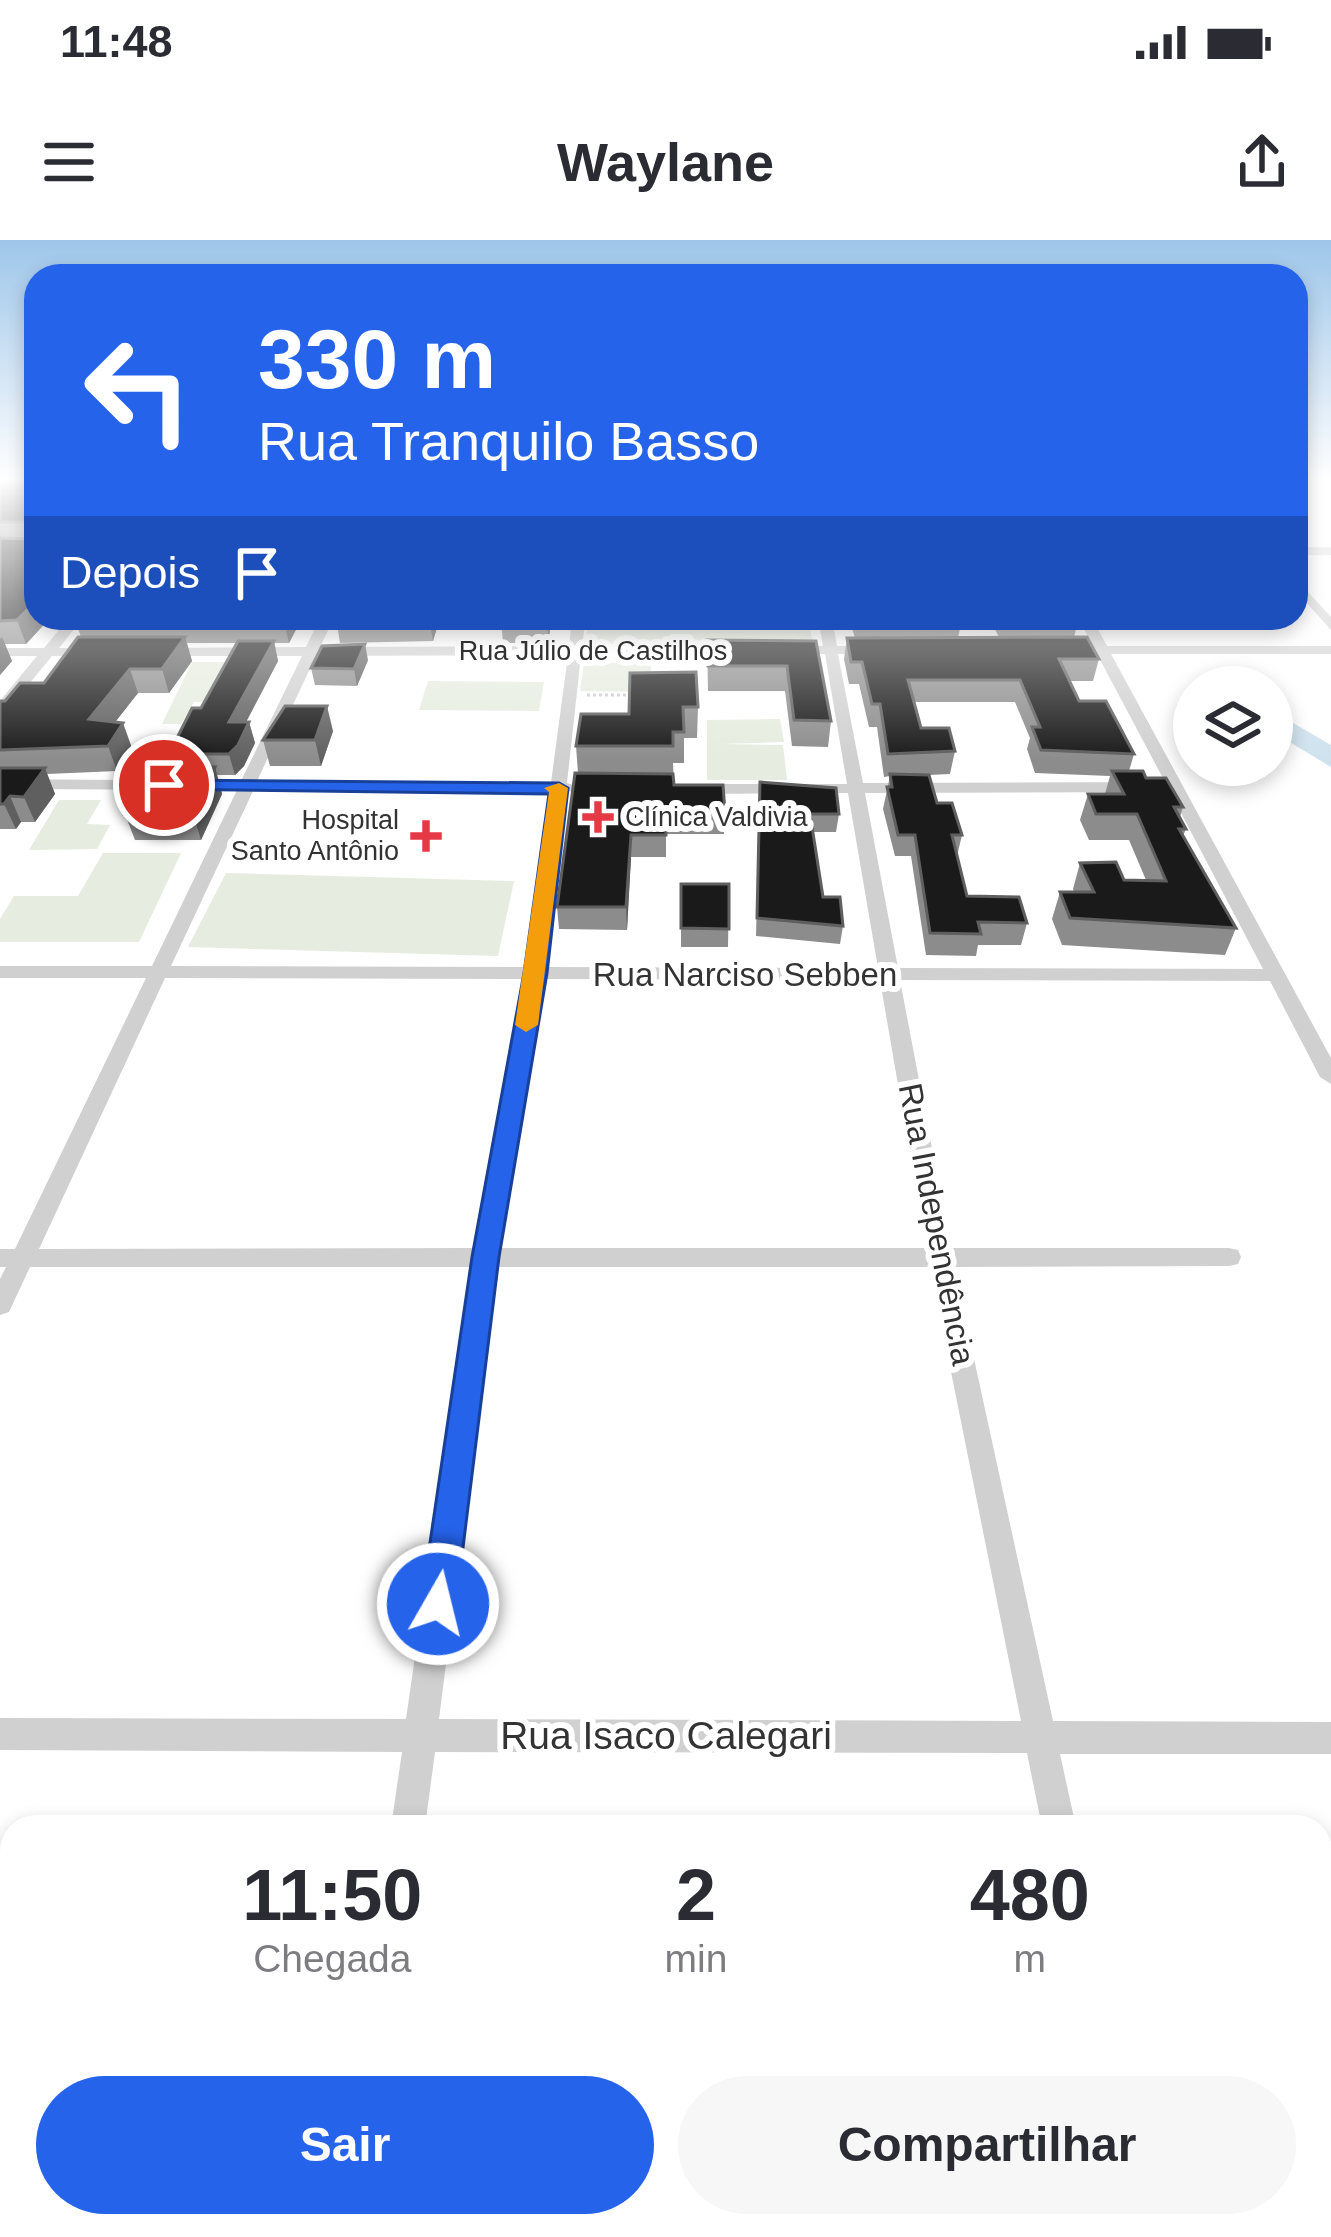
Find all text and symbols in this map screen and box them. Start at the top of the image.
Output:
text: 11:48 [60,16,173,67]
icon: menu [36,129,102,195]
icon: share [1229,129,1295,195]
text: Waylane [557,132,774,192]
icon: left [60,312,216,468]
text: 330 m [258,312,496,406]
text: Rua Tranquilo Basso [258,411,759,471]
icon: arrive [224,540,290,606]
text: Depois [60,547,200,598]
street label: Rua Júlio de Castilhos [459,636,727,666]
map controls [1173,666,1293,786]
button: layers [1173,666,1293,786]
pin [113,734,215,836]
icon: arrive [131,752,197,818]
marker: Clínica Valdivia [582,801,614,833]
place label: Clínica Valdivia [625,802,809,832]
place label: Hospital Santo Antônio [231,805,399,866]
marker: Hospital Santo Antônio [410,820,442,852]
street label: Rua Narciso Sebben [593,956,897,993]
street label: Rua Independência [892,1080,983,1369]
position arrow [375,1541,501,1667]
street label: Rua Isaco Calegari [500,1714,832,1757]
text: 11:50 [242,1855,422,1935]
text: 2 [676,1855,716,1935]
text: 480 [970,1855,1090,1935]
text: Chegada [253,1937,411,1980]
text: min [665,1937,727,1980]
text: m [1013,1937,1046,1980]
button: Sair [36,2076,654,2214]
button: Compartilhar [678,2076,1296,2214]

